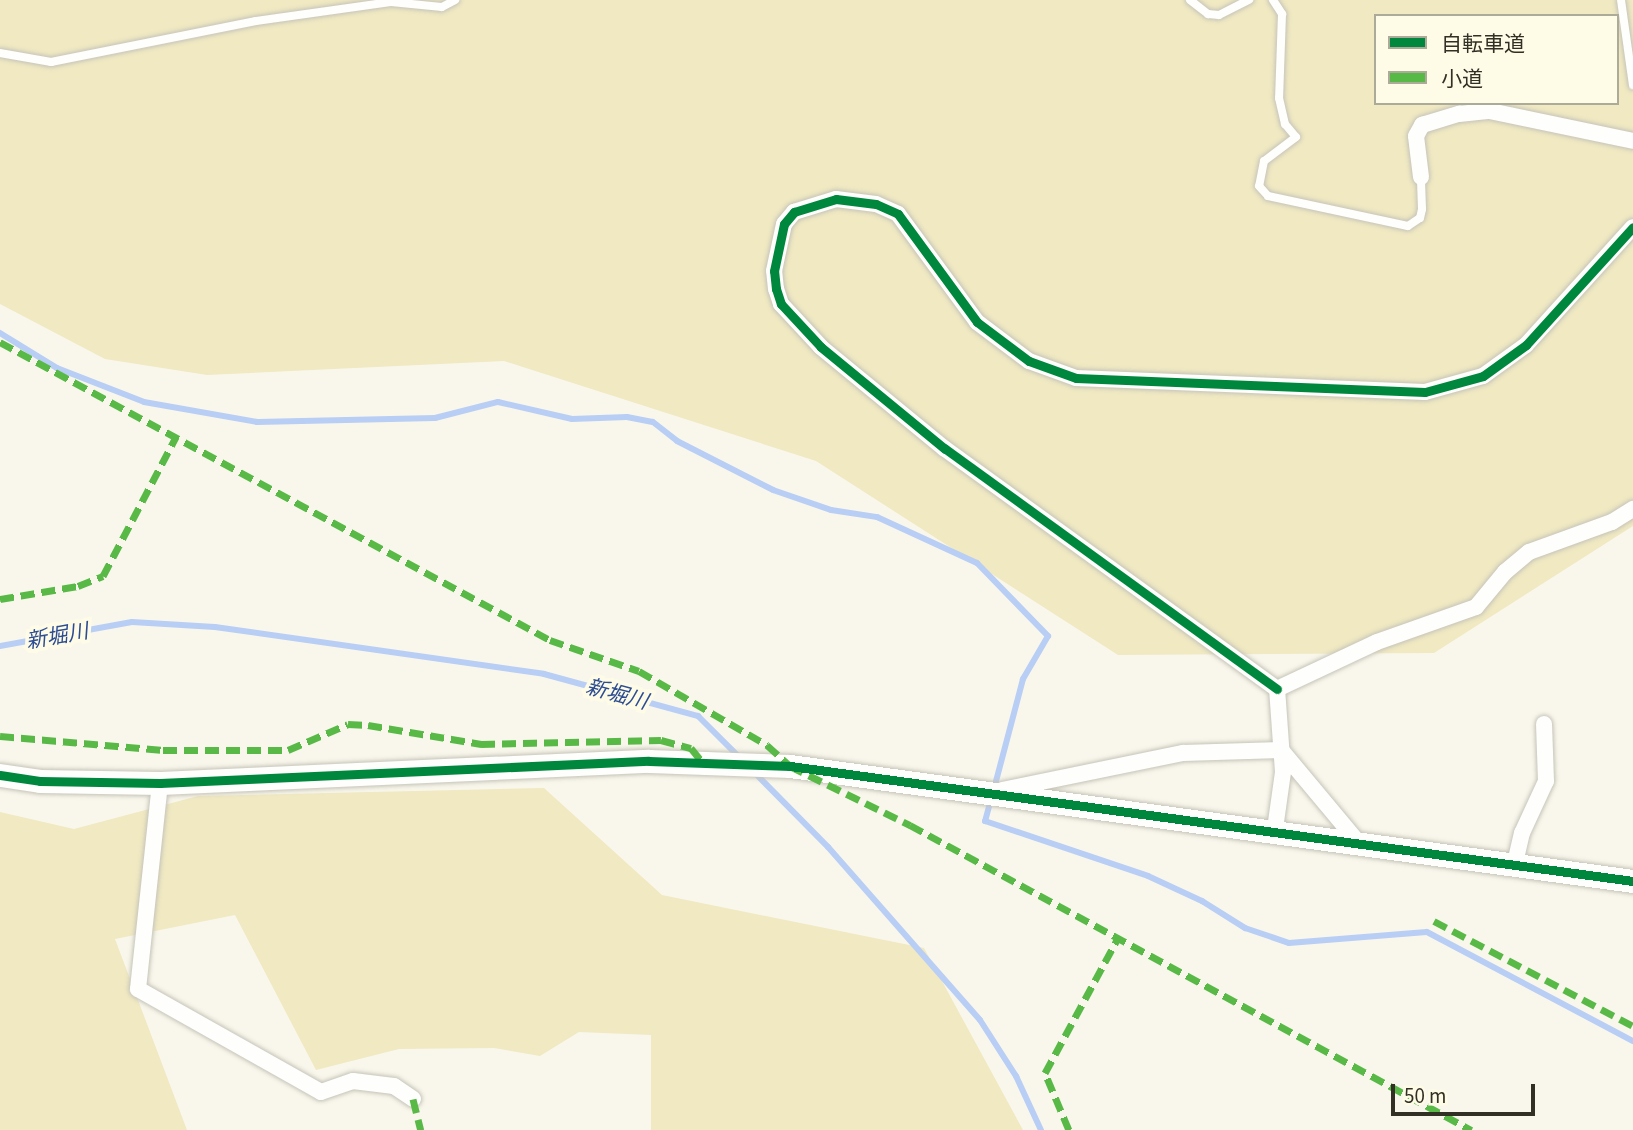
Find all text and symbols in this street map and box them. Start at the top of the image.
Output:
legend [1374,14,1619,105]
text: 自転車道 [1441,29,1525,59]
text: 小道 [1441,64,1483,94]
water label: 新堀川 [24,618,90,654]
water label: 新堀川 [583,674,651,714]
scale bar [1395,1070,1538,1114]
text: 50 m [1404,1081,1446,1111]

